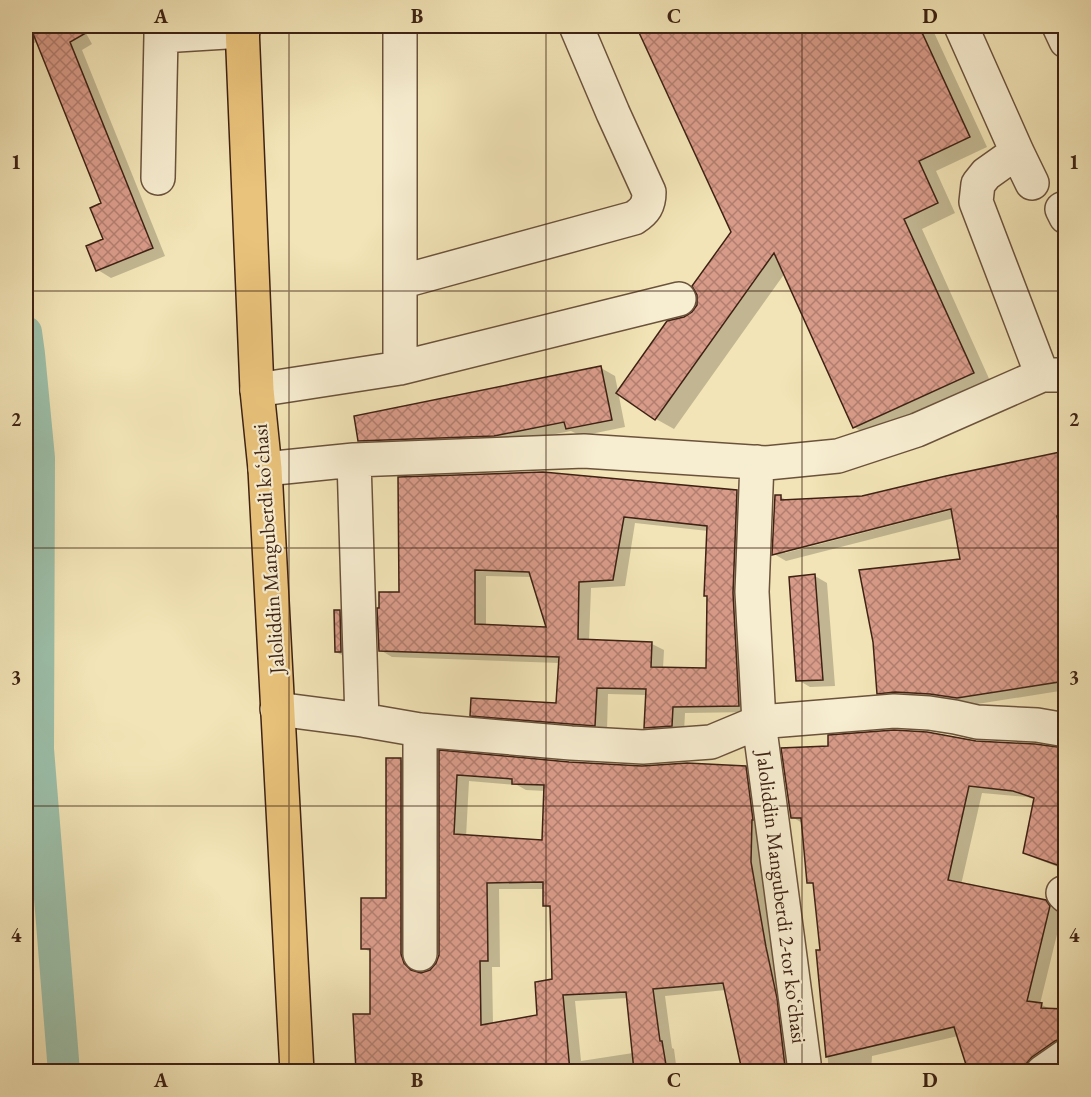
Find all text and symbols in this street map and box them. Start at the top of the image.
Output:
text: A [153,3,169,29]
text: B [411,3,423,29]
text: C [667,3,681,29]
text: D [922,3,938,29]
text: 1 [11,149,21,175]
text: 1 [1069,149,1079,175]
text: 2 [11,406,22,432]
text: 2 [1069,406,1080,432]
street label: Jaloliddin Manguberdi koʻchasi [246,423,290,677]
text: 3 [11,664,21,690]
text: 3 [1069,664,1079,690]
street label: Jaloliddin Manguberdi 2-tor koʻchasi [750,747,813,1045]
text: 4 [11,922,22,948]
text: 4 [1069,922,1080,948]
text: A [153,1067,169,1093]
text: B [411,1067,423,1093]
text: C [667,1067,681,1093]
text: D [922,1067,938,1093]

